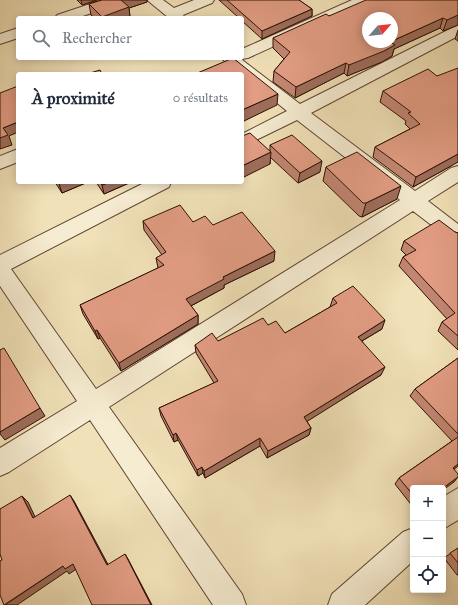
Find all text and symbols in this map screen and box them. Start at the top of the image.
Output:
north arrow [362,12,398,48]
search box [16,16,244,60]
icon: search [30,27,52,49]
text: Rechercher [62,29,132,47]
text: À proximité [32,88,115,109]
text: 0 résultats [173,90,228,106]
map controls [410,485,446,593]
button: + [410,485,446,521]
button: − [410,521,446,557]
button: locate [410,557,446,593]

